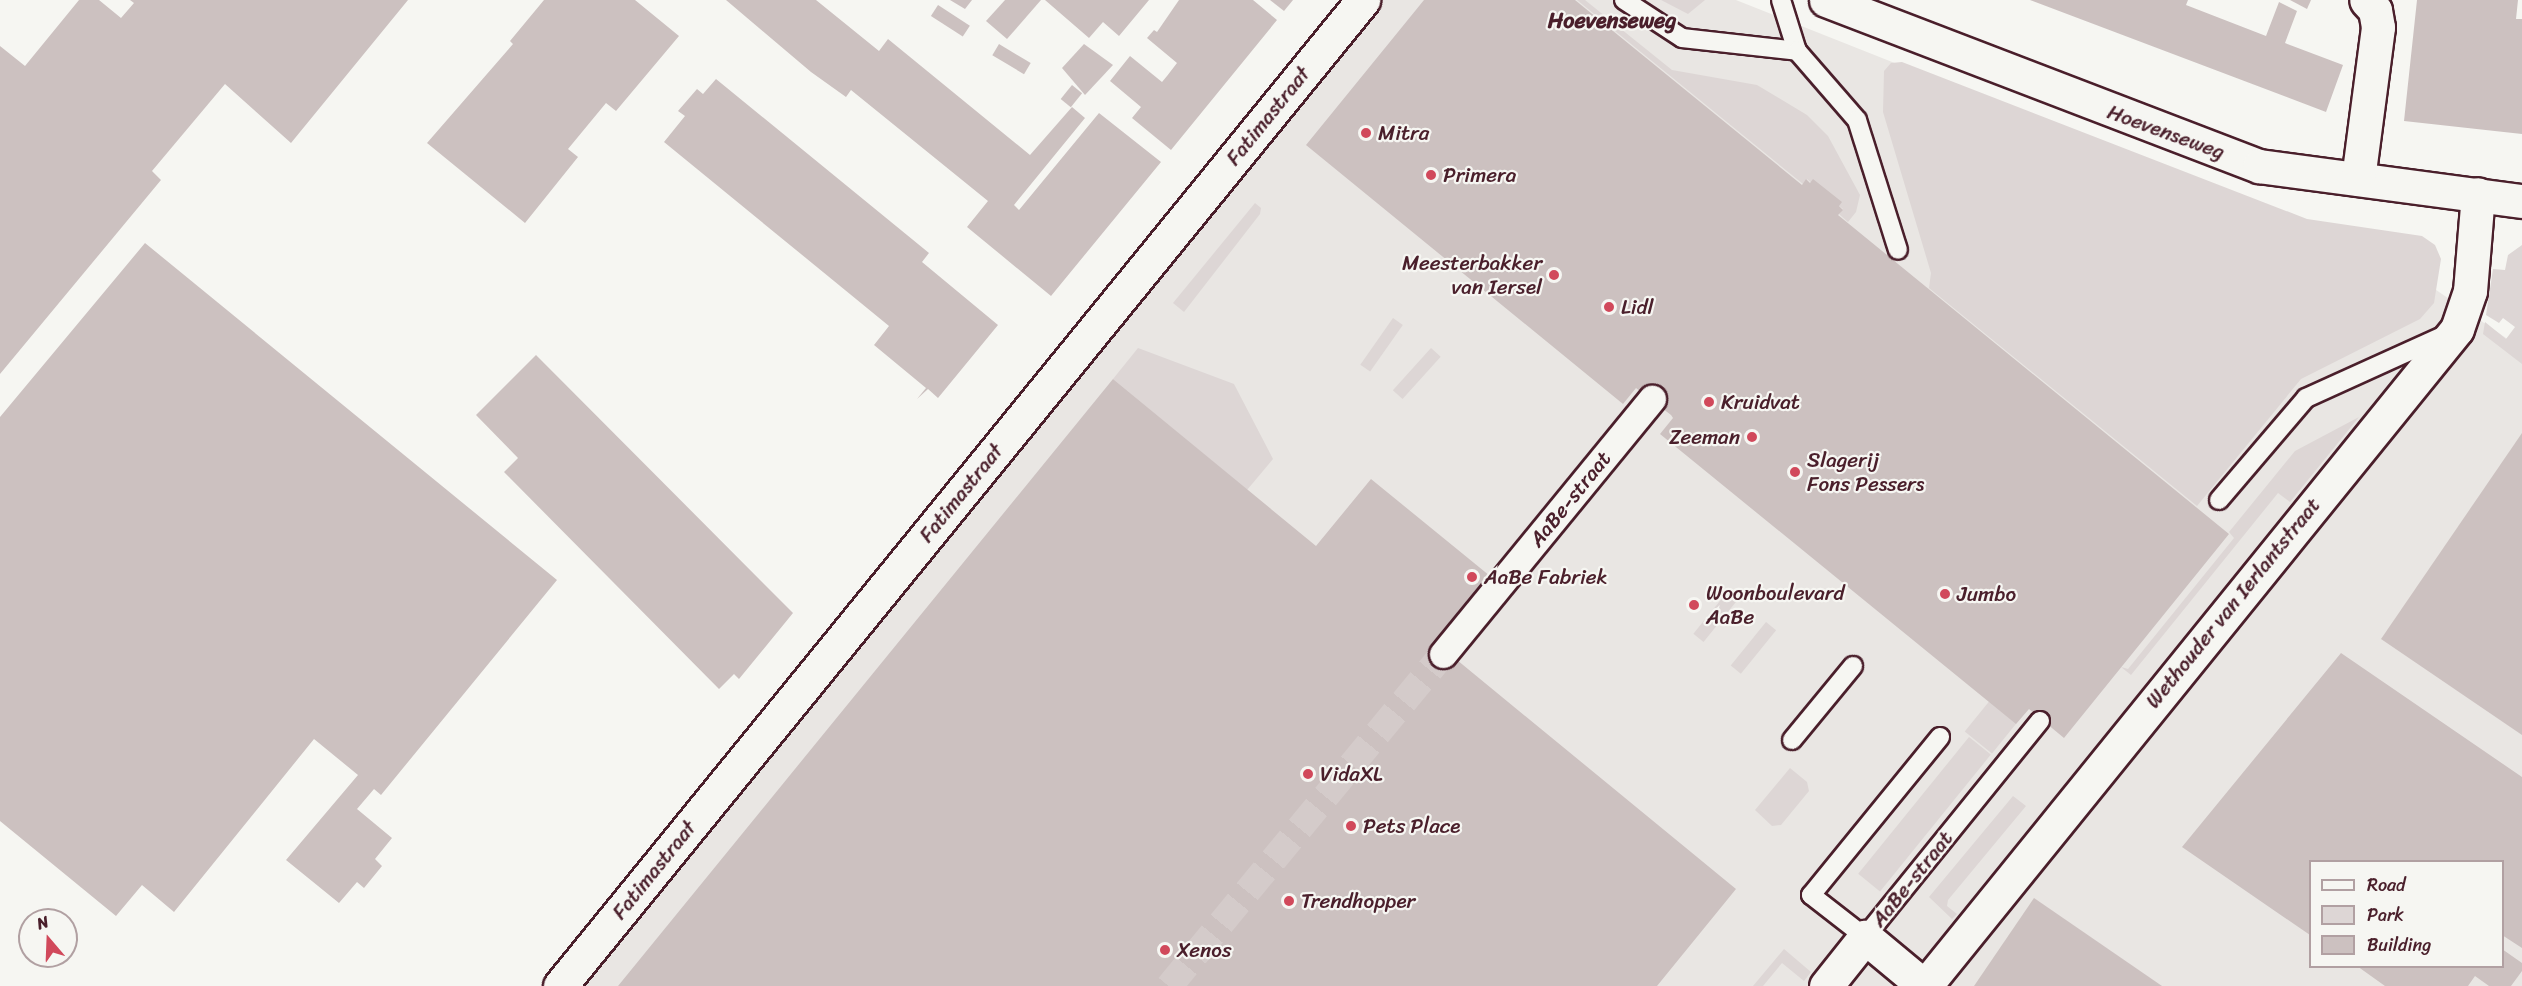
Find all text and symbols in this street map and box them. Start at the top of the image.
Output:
district label: Hoevenseweg [1548,8,1676,34]
street label: Fatimastraat [1221,62,1315,170]
street label: Hoevenseweg [2104,99,2228,165]
place label: Mitra [1378,120,1429,146]
marker: Mitra [1359,126,1373,140]
place label: Primera [1443,162,1516,188]
marker: Primera [1424,168,1438,182]
place label: Meesterbakker van Iersel [1402,250,1542,300]
marker: Meesterbakker van Iersel [1547,268,1561,282]
place label: Lidl [1621,294,1654,320]
marker: Lidl [1602,300,1616,314]
place label: Kruidvat [1721,389,1800,415]
marker: Kruidvat [1702,395,1716,409]
place label: Zeeman [1669,424,1740,450]
marker: Zeeman [1745,430,1759,444]
street label: Fatimastraat [914,439,1008,547]
street label: AaBe-straat [1524,446,1616,552]
place label: Slagerij Fons Pessers [1807,447,1927,497]
marker: Slagerij Fons Pessers [1788,465,1802,479]
street label: Wethouder van Ierlantstraat [2140,493,2326,713]
place label: AaBe Fabriek [1484,564,1607,590]
marker: AaBe Fabriek [1465,570,1479,584]
place label: Woonboulevard AaBe [1706,580,1844,630]
place label: Jumbo [1957,581,2016,607]
marker: Jumbo [1938,587,1952,601]
marker: Woonboulevard AaBe [1687,598,1701,612]
place label: VidaXL [1320,761,1382,787]
marker: VidaXL [1301,767,1315,781]
place label: Pets Place [1363,813,1461,839]
street label: Fatimastraat [607,816,701,924]
marker: Pets Place [1344,819,1358,833]
street label: AaBe-straat [1866,826,1958,932]
legend [2309,860,2504,968]
text: Road [2367,869,2406,901]
place label: Trendhopper [1301,888,1415,914]
marker: Trendhopper [1282,894,1296,908]
text: Park [2367,899,2404,931]
text: N [33,907,53,938]
north arrow [18,908,78,968]
text: Building [2367,929,2431,961]
place label: Xenos [1177,937,1232,963]
marker: Xenos [1158,943,1172,957]

